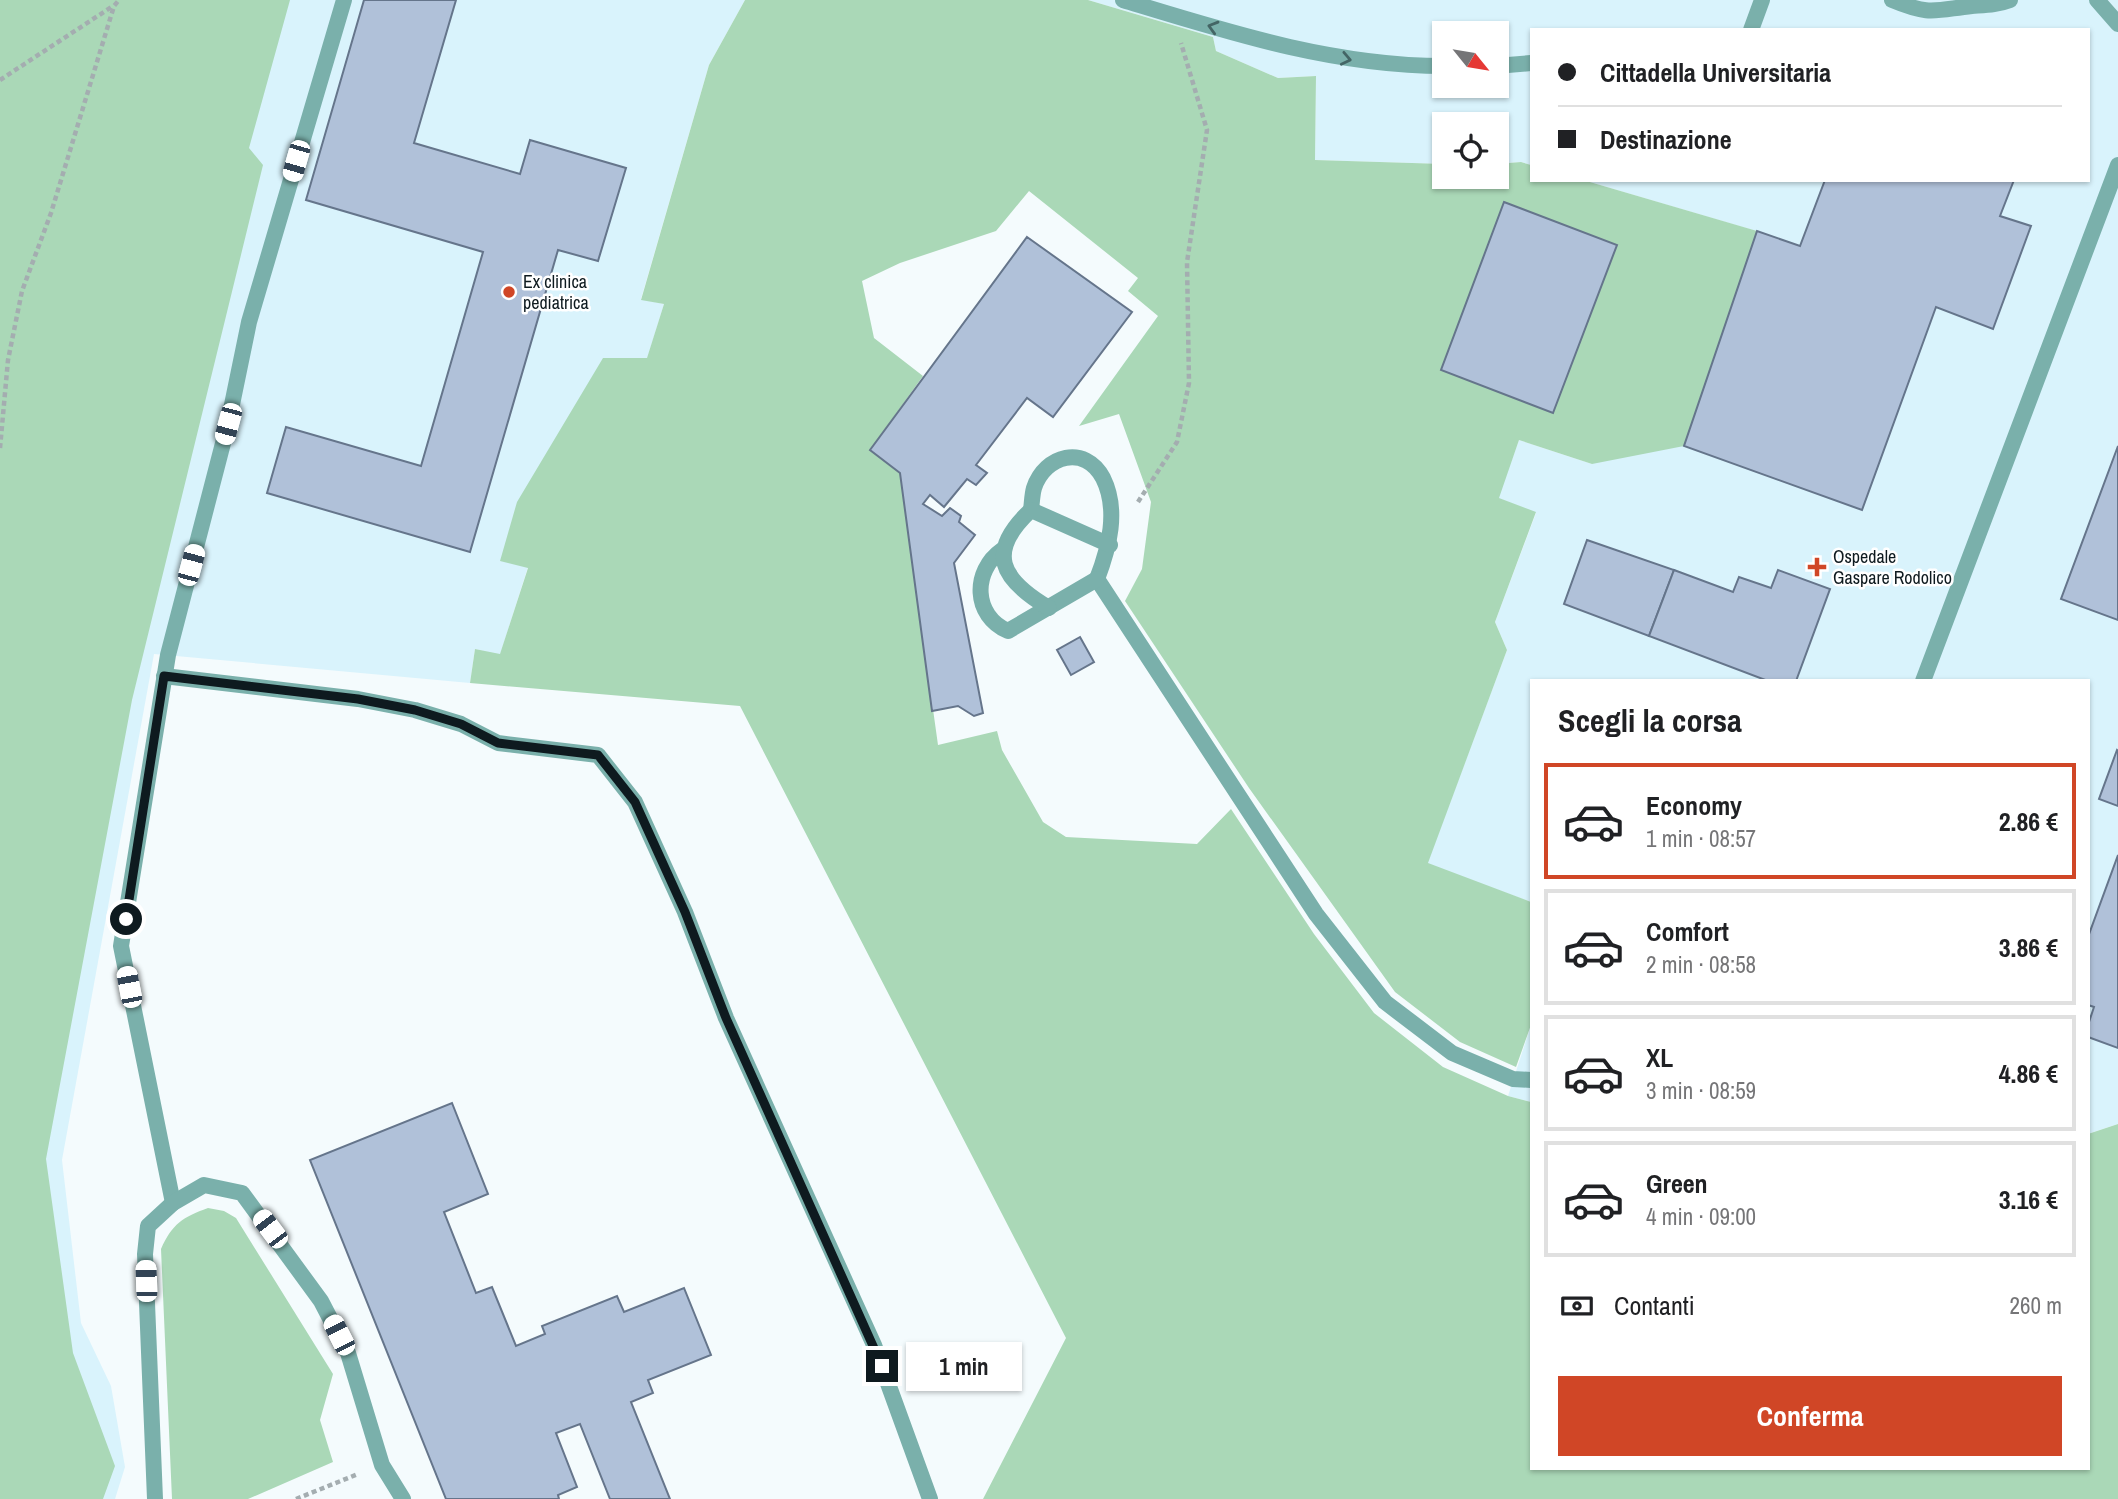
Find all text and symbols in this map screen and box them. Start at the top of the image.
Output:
one-way arrow [1207,20,1219,35]
north arrow [1432,21,1508,98]
map controls [1432,21,1509,189]
one-way arrow [1340,51,1352,66]
text: Cittadella Universitaria [1600,55,1831,90]
button: locate [1432,112,1509,189]
text: Destinazione [1600,122,1732,157]
car [281,138,312,184]
place label: Ex clinica pediatrica [523,269,589,315]
marker: Ex clinica pediatrica [501,284,517,300]
car [213,401,244,447]
car [176,542,207,588]
place label: Ospedale Gaspare Rodolico [1833,544,1952,590]
marker: Ospedale Gaspare Rodolico [1807,557,1827,577]
text: Scegli la corsa [1558,699,1742,742]
text: Economy [1646,788,1742,823]
icon: car [1562,790,1625,853]
text: 2.86 € [1999,804,2058,839]
text: 1 min · 08:57 [1646,823,1756,854]
route start [110,903,142,935]
text: Comfort [1646,914,1729,949]
icon: car [1562,916,1625,979]
text: 3.86 € [1999,930,2058,965]
text: 2 min · 08:58 [1646,949,1756,980]
car [115,964,144,1010]
text: XL [1646,1040,1673,1075]
icon: car [1562,1042,1625,1105]
text: 4.86 € [1999,1056,2058,1091]
text: 3 min · 08:59 [1646,1075,1756,1106]
text: Green [1646,1166,1708,1201]
icon: car [1562,1168,1625,1231]
text: 3.16 € [1999,1182,2058,1217]
text: 4 min · 09:00 [1646,1201,1756,1232]
car [249,1206,292,1252]
car [135,1260,158,1302]
icon: cash [1558,1287,1596,1325]
text: Contanti [1614,1288,1695,1323]
text: 260 m [2010,1290,2062,1321]
car [321,1312,358,1358]
callout: 1 min [906,1342,1022,1390]
route end [866,1350,898,1382]
text: 1 min [939,1351,989,1382]
button: Conferma [1558,1376,2062,1456]

